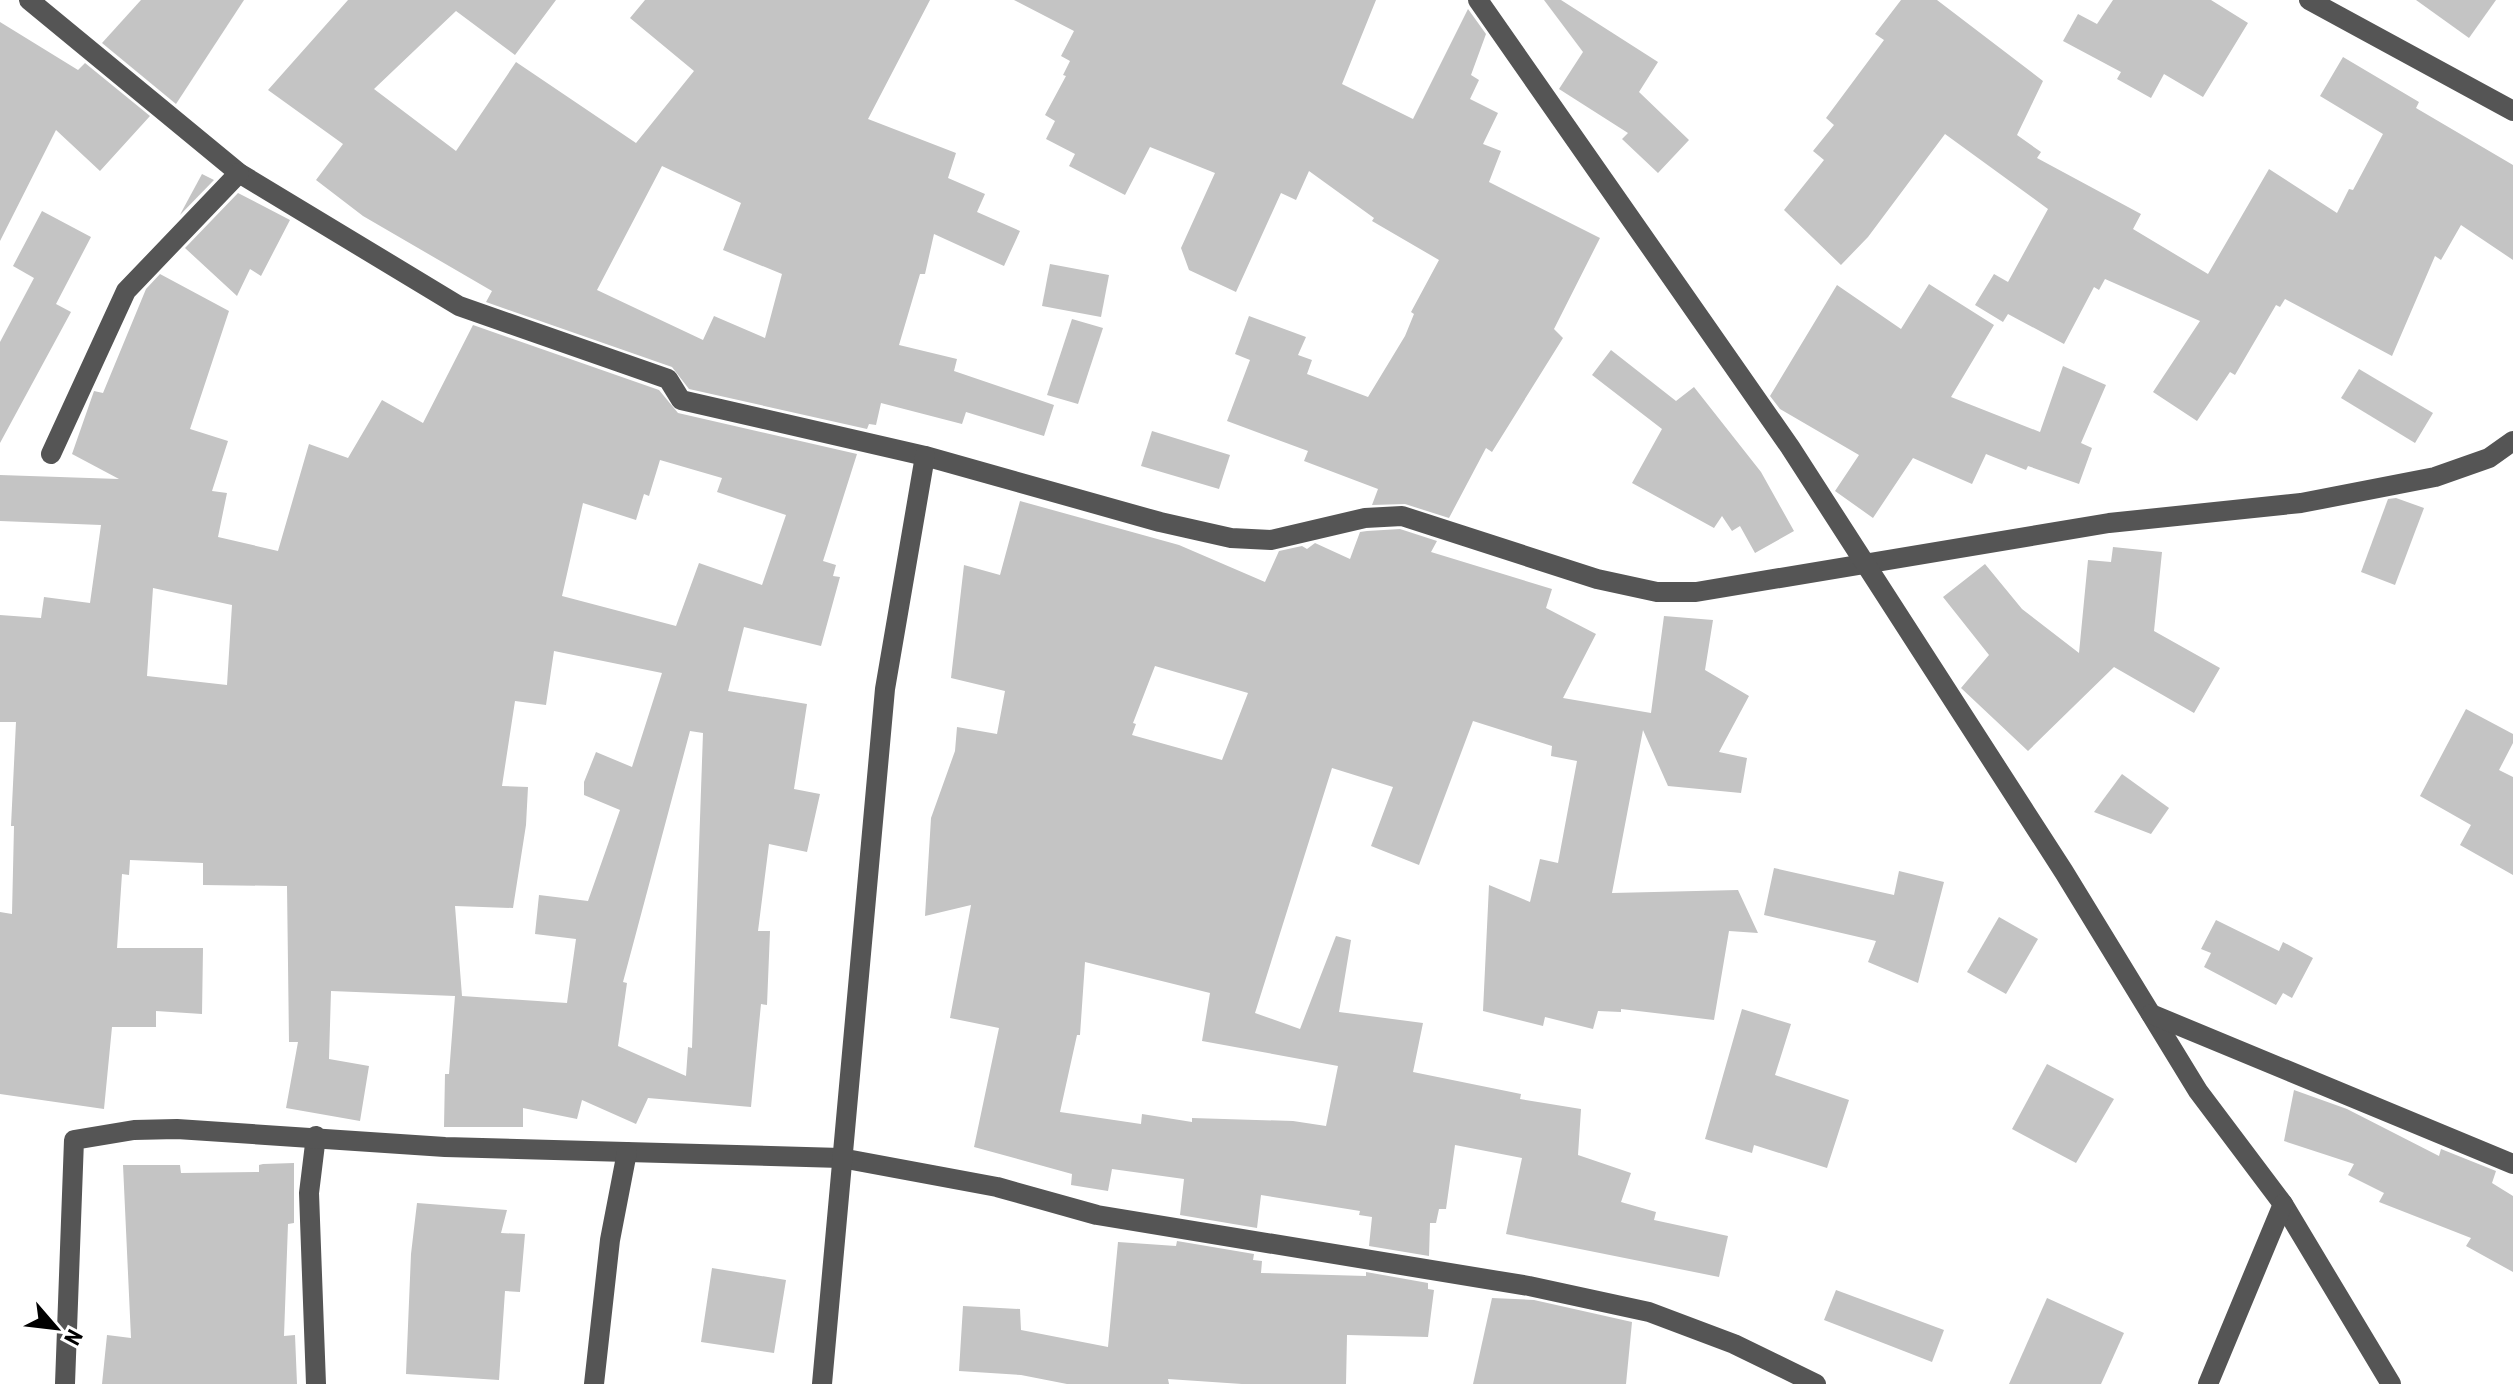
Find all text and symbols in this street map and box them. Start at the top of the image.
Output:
north arrow [16,1288,96,1368]
text: N [59,1325,87,1349]

